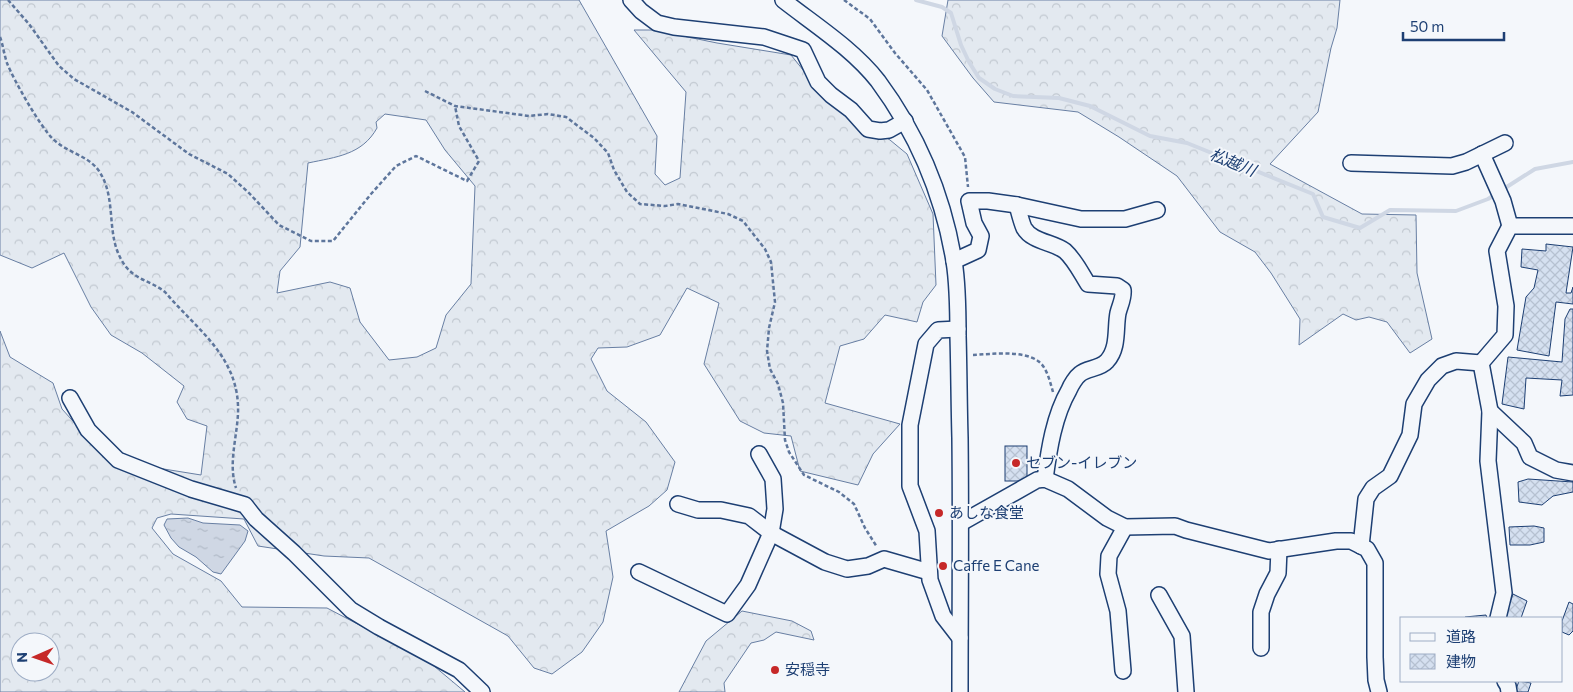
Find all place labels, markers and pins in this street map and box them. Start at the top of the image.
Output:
place label: セブン-イレブン [1026,453,1137,471]
marker: セブン-イレブン [1010,457,1022,469]
place label: あしな食堂 [949,503,1024,521]
marker: あしな食堂 [933,507,945,519]
place label: Caffe E Cane [953,556,1040,574]
marker: Caffe E Cane [937,560,949,572]
place label: 安穏寺 [785,660,830,678]
marker: 安穏寺 [769,664,781,676]

